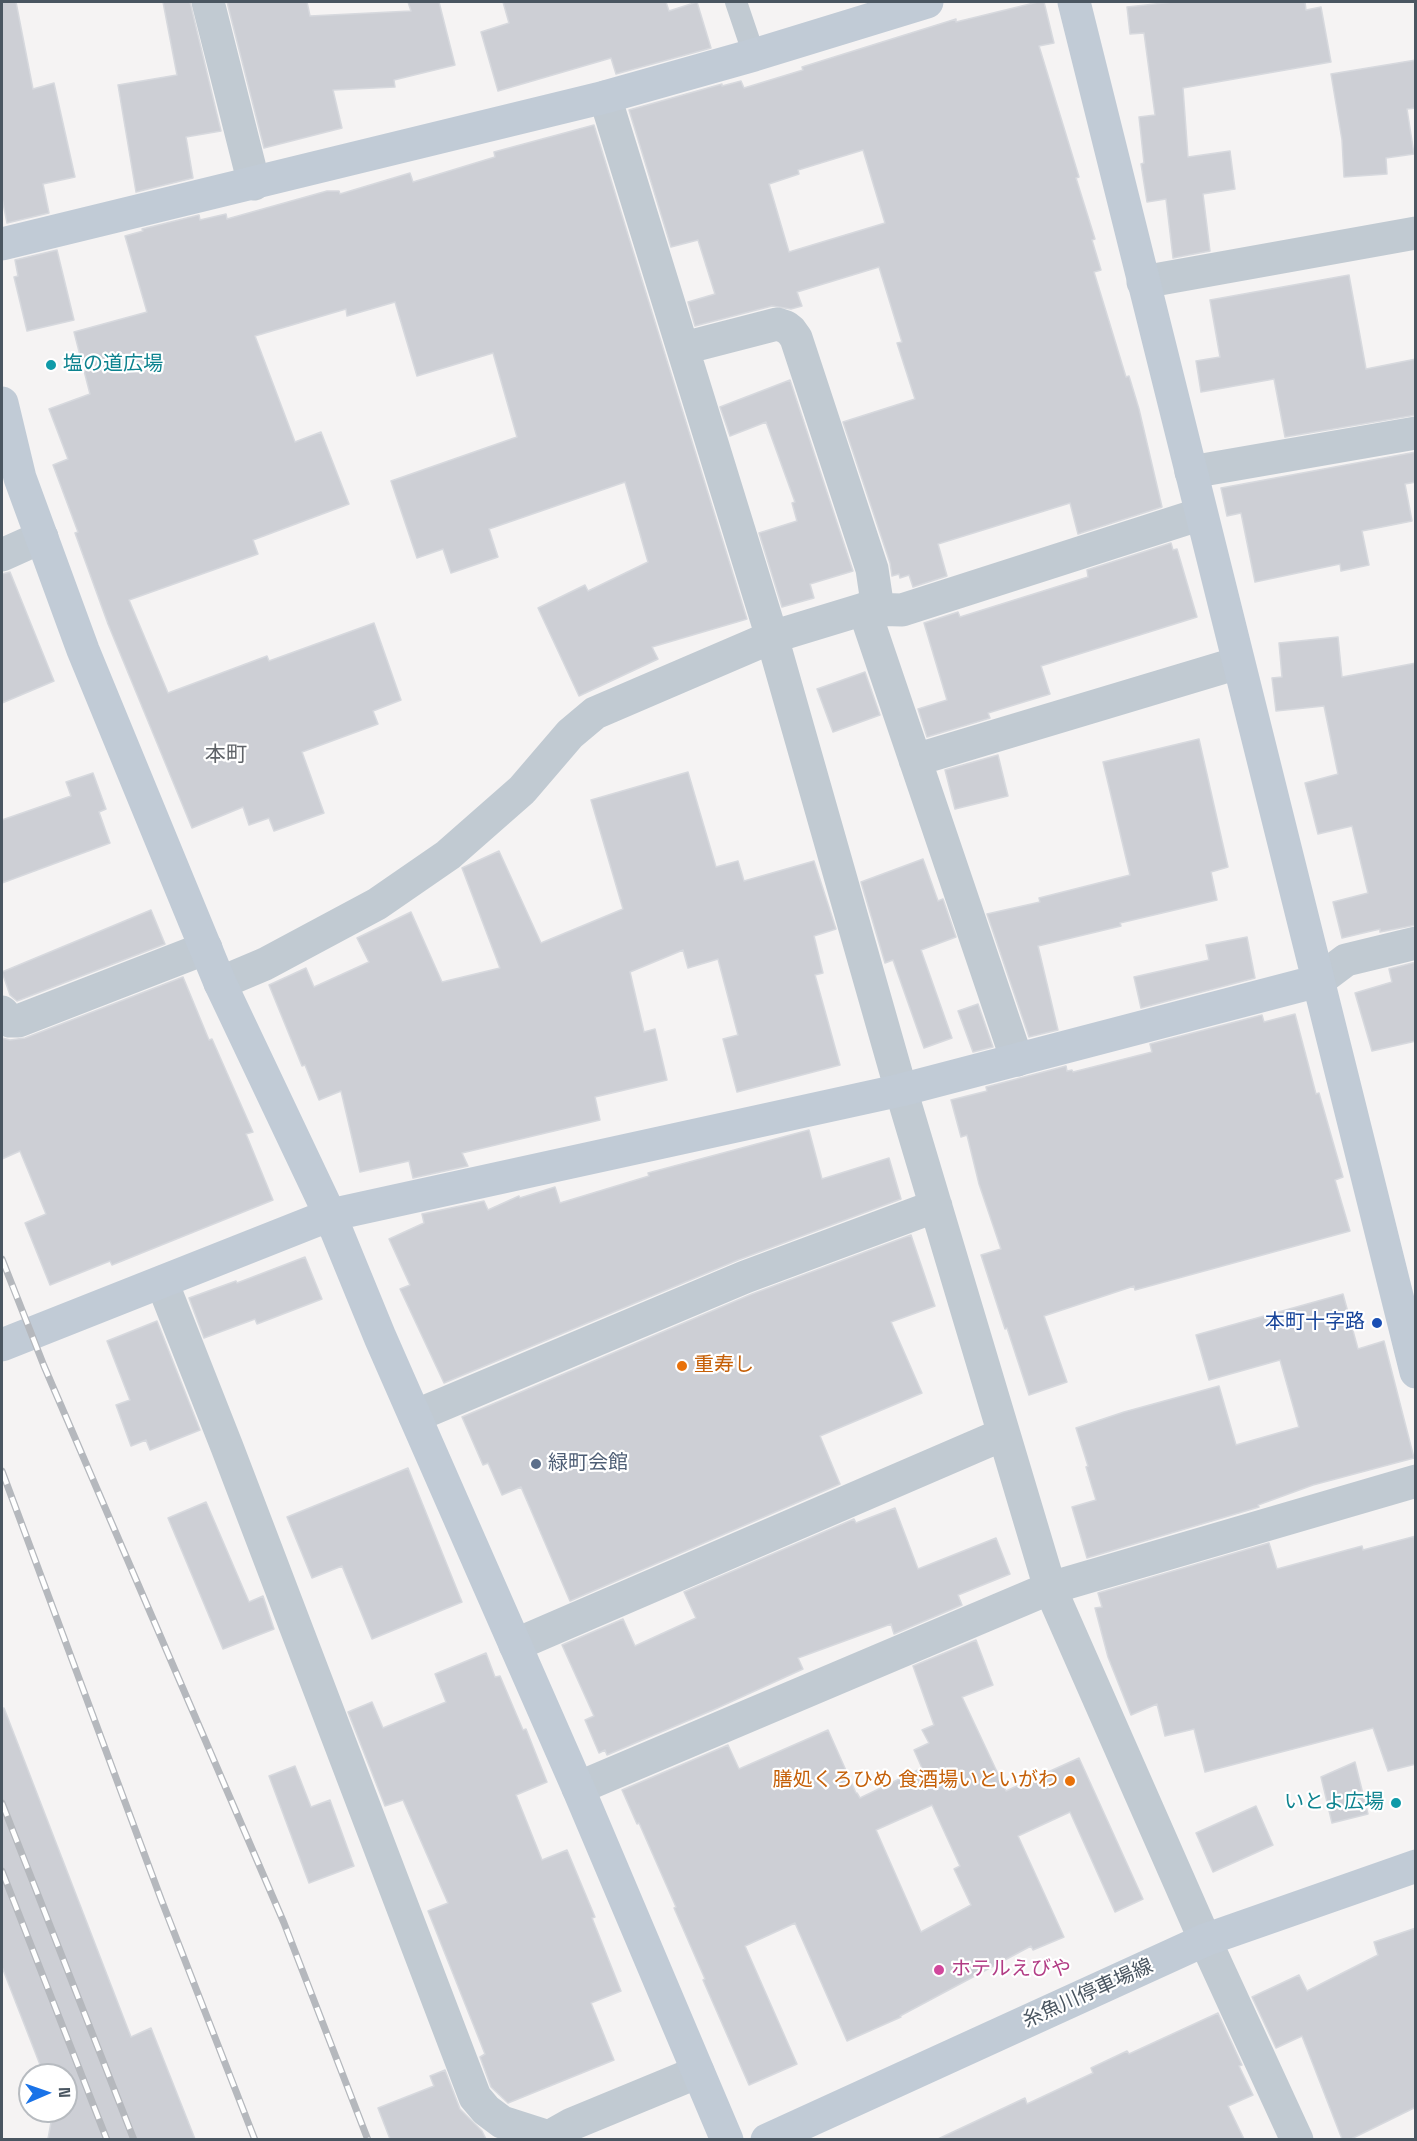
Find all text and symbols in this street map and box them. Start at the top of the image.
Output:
place label: 塩の道広場 [63,353,163,377]
marker: 塩の道広場 [44,358,58,372]
district label: 本町 [205,742,247,768]
place label: 本町十字路 [1265,1311,1365,1335]
marker: 本町十字路 [1370,1316,1384,1330]
place label: 重寿し [694,1354,754,1378]
marker: 重寿し [675,1359,689,1373]
place label: 緑町会館 [548,1452,628,1476]
marker: 緑町会館 [529,1457,543,1471]
place label: 膳処くろひめ 食酒場いといがわ [773,1769,1058,1793]
marker: 膳処くろひめ 食酒場いといがわ [1063,1774,1077,1788]
place label: いとよ広場 [1284,1791,1384,1815]
marker: いとよ広場 [1389,1796,1403,1810]
street label: 糸魚川停車場線 [1019,1955,1157,2033]
place label: ホテルえびや [951,1958,1071,1982]
marker: ホテルえびや [932,1963,946,1977]
north arrow [18,2063,78,2123]
text: N [54,2087,75,2098]

